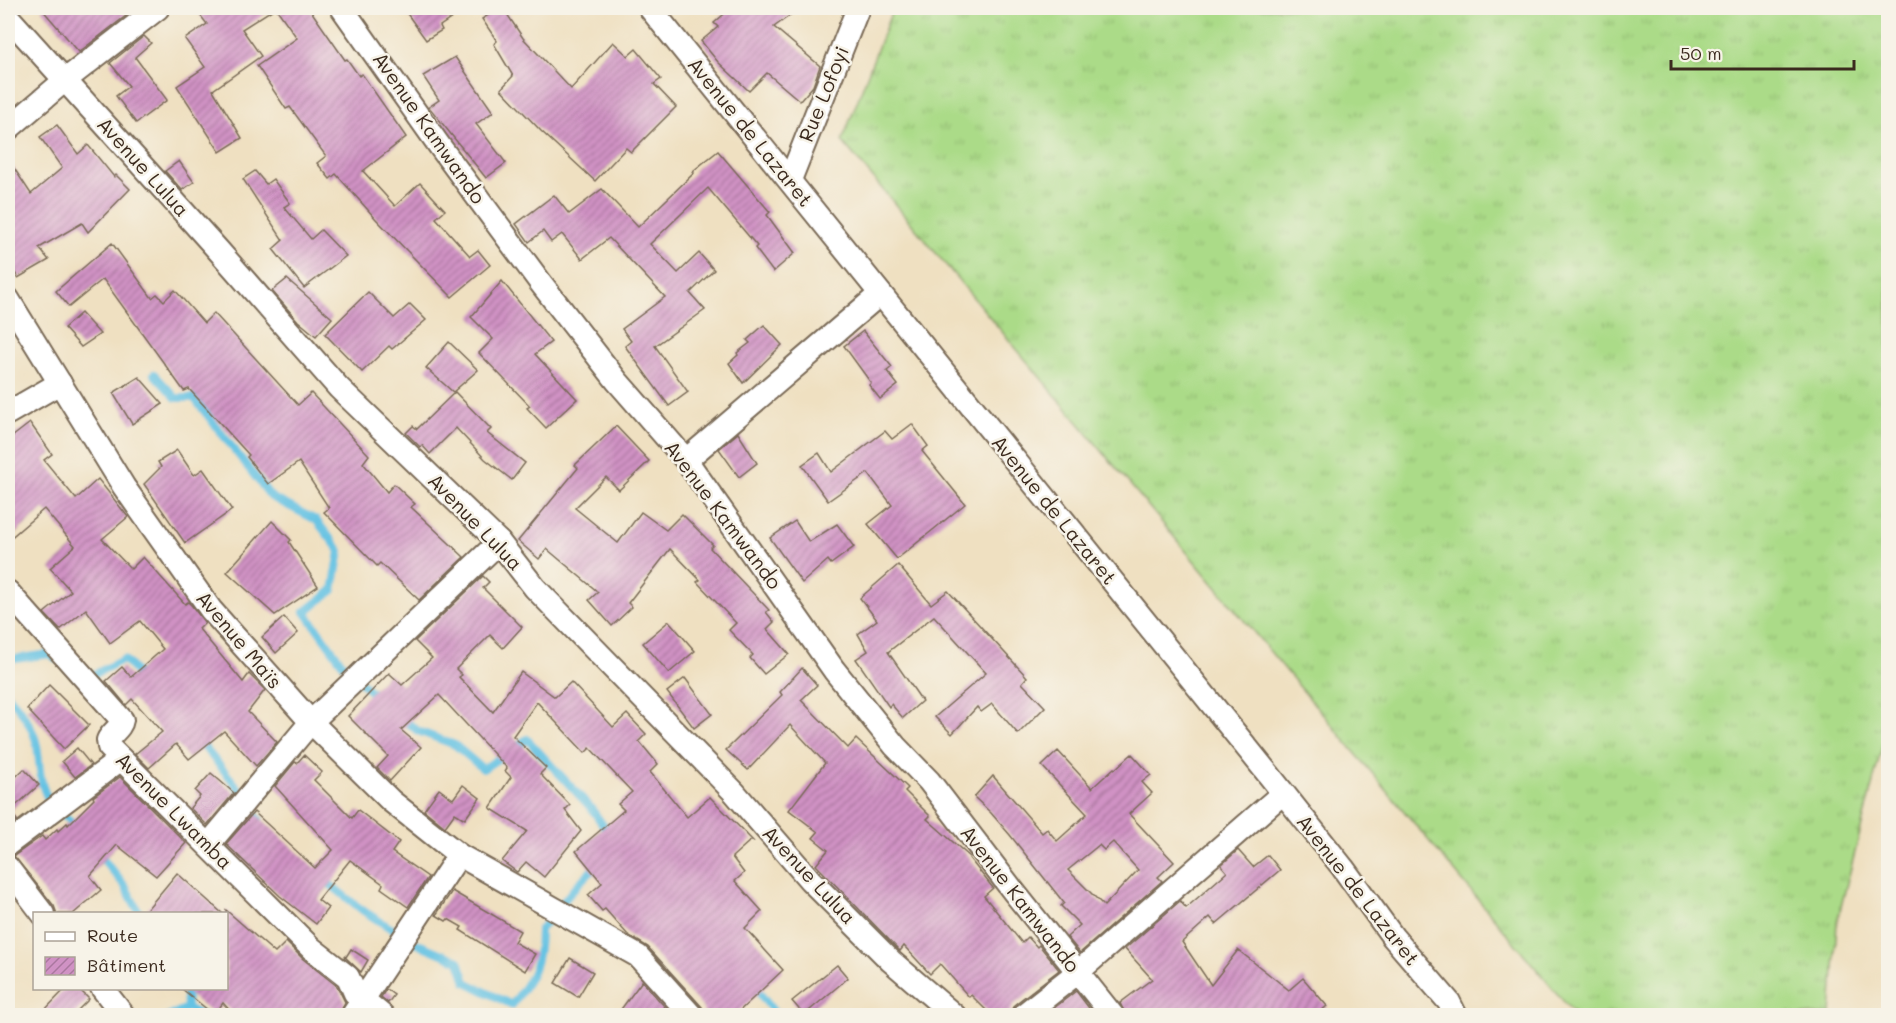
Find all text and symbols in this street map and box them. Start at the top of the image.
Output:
scale bar [1671,33,1854,71]
text: 50 m [1680,41,1722,65]
street label: Rue Lofoyi [792,42,854,145]
street label: Avenue Kamwando [368,46,492,209]
street label: Avenue de Lazaret [683,51,819,211]
street label: Avenue Lulua [92,111,195,222]
street label: Avenue de Lazaret [987,429,1123,589]
street label: Avenue Kamwando [659,435,788,594]
street label: Avenue Lulua [423,467,529,575]
street label: Avenue Maïs [191,585,288,694]
street label: Avenue Lwamba [111,746,239,874]
street label: Avenue de Lazaret [1292,809,1426,970]
street label: Avenue Lulua [757,820,862,929]
street label: Avenue Kamwando [955,820,1086,977]
legend [33,912,228,990]
text: Route [87,923,138,947]
text: Bâtiment [87,953,166,977]

